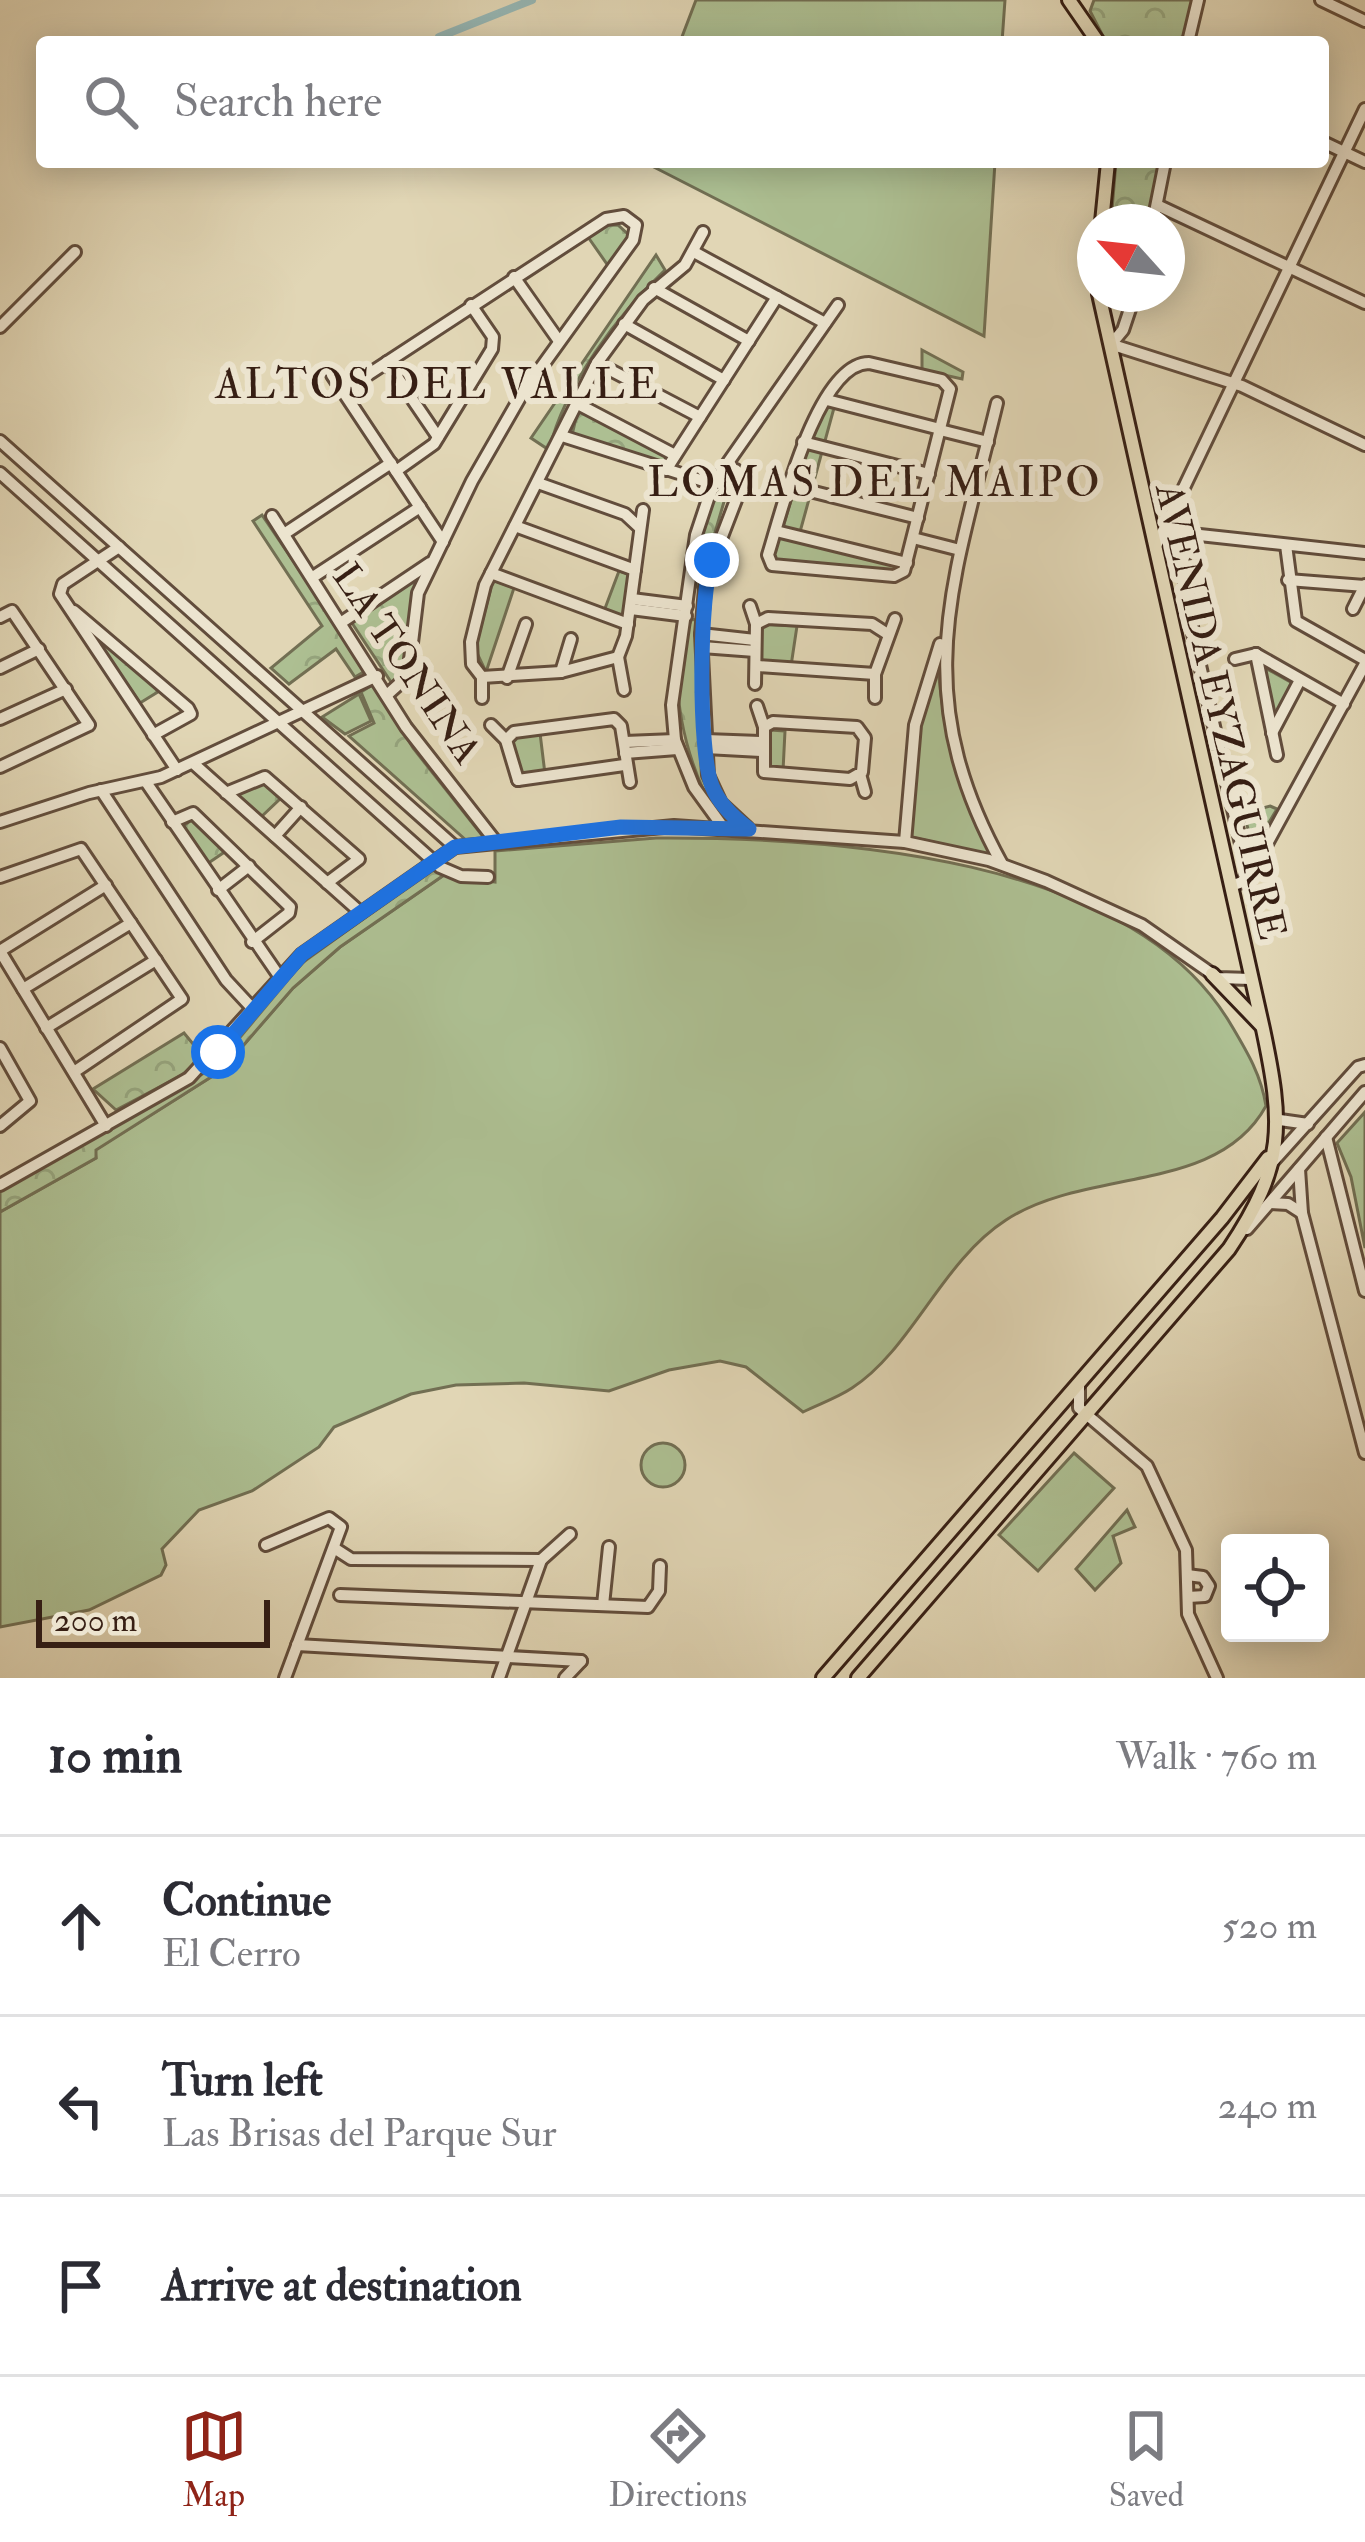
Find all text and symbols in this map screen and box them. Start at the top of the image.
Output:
search box [36,36,1329,168]
icon: search [78,69,144,135]
text: Search here [174,74,382,130]
north arrow [1077,204,1185,312]
district label: ALTOS DEL VALLE [214,359,661,411]
district label: LOMAS DEL MAIPO [648,457,1102,509]
street label: AVENIDA EYZAGUIRRE [1144,477,1297,944]
route end [685,533,739,587]
street label: LA TONINA [322,554,492,774]
route start [191,1025,245,1079]
map controls [1221,1534,1329,1642]
button: locate [1221,1534,1329,1642]
scale bar [36,1594,270,1647]
text: 200 m [54,1600,137,1641]
text: 10 min [48,1724,182,1788]
text: Walk · 760 m [1116,1732,1317,1781]
text: Continue [162,1873,331,1929]
icon: ahead [48,1893,114,1959]
text: 520 m [1222,1901,1317,1950]
text: El Cerro [162,1929,301,1978]
text: Turn left [162,2053,323,2109]
icon: left [48,2073,114,2139]
text: 240 m [1218,2081,1317,2130]
text: Las Brisas del Parque Sur [162,2109,557,2158]
icon: arrive [48,2253,114,2319]
text: Arrive at destination [162,2258,522,2314]
tab: Map [181,2403,247,2516]
tab: Directions [609,2403,747,2516]
tab: Saved [1109,2403,1184,2516]

